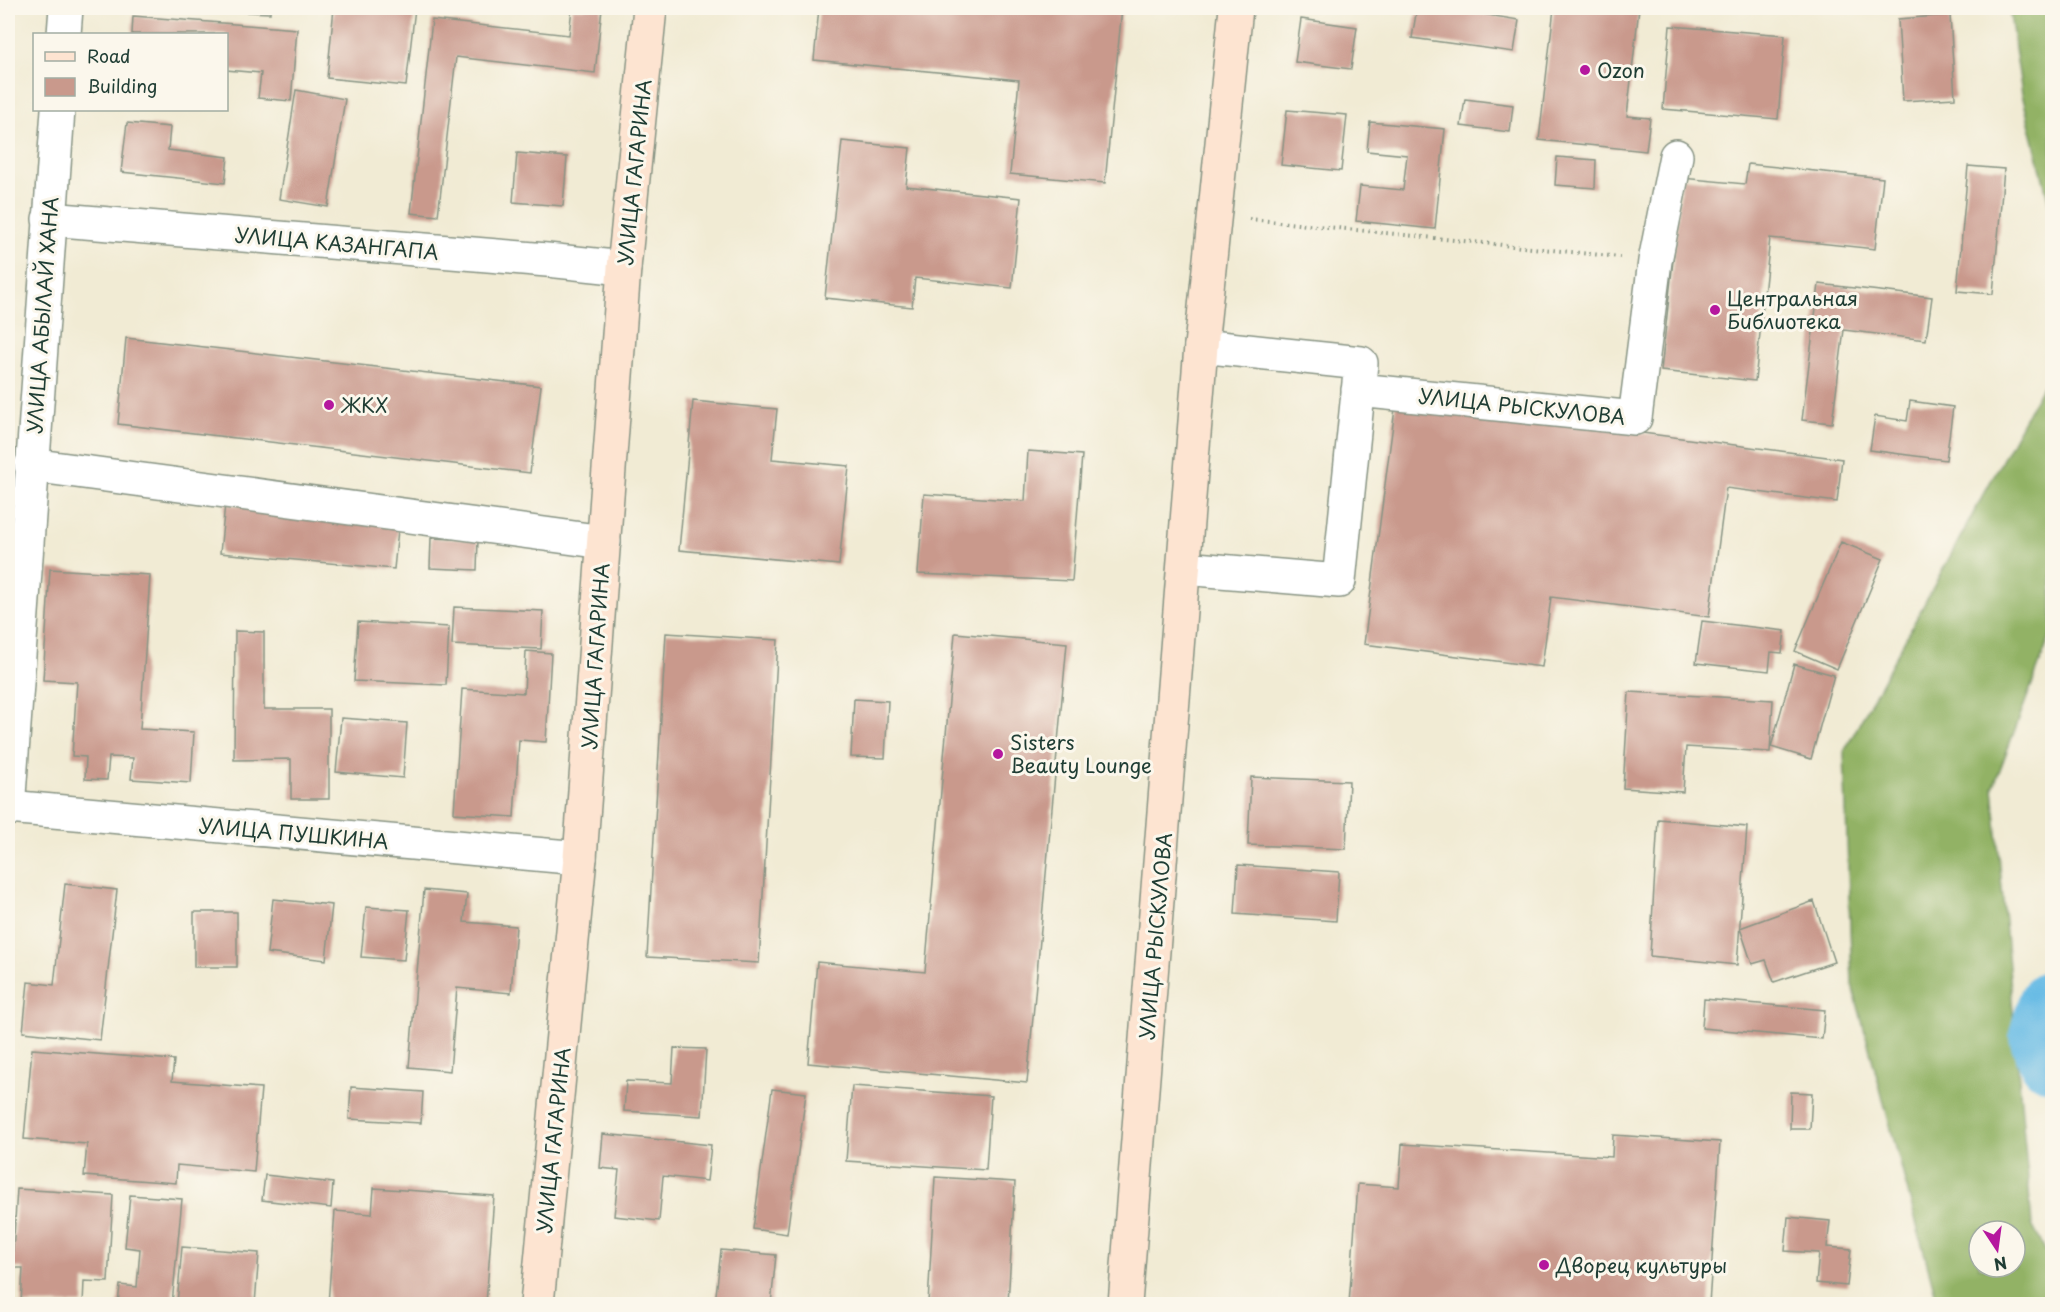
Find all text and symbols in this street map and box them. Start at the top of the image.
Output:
legend [33,33,228,111]
text: Road [87,42,131,69]
place label: Ozon [1597,55,1645,85]
marker: Ozon [1578,63,1592,77]
text: Building [87,72,157,99]
street label: УЛИЦА ГАГАРИНА [609,78,659,266]
street label: УЛИЦА АБЫЛАЙ ХАНА [19,195,65,435]
street label: УЛИЦА КАЗАНГАПА [234,219,440,267]
place label: Центральная Библиотека [1727,283,1858,336]
marker: Центральная Библиотека [1708,303,1722,317]
street label: УЛИЦА РЫСКУЛОВА [1417,380,1627,432]
place label: ЖКХ [340,390,388,420]
marker: ЖКХ [322,398,336,412]
street label: УЛИЦА ГАГАРИНА [574,562,616,750]
place label: Sisters Beauty Lounge [1010,727,1152,780]
marker: Sisters Beauty Lounge [991,747,1005,761]
street label: УЛИЦА ПУШКИНА [198,810,390,856]
street label: УЛИЦА РЫСКУЛОВА [1131,831,1179,1041]
street label: УЛИЦА ГАГАРИНА [528,1046,578,1234]
north arrow [1967,1219,2027,1279]
place label: Дворец культуры [1555,1250,1727,1280]
text: N [1992,1251,2009,1278]
marker: Дворец культуры [1537,1258,1551,1272]

